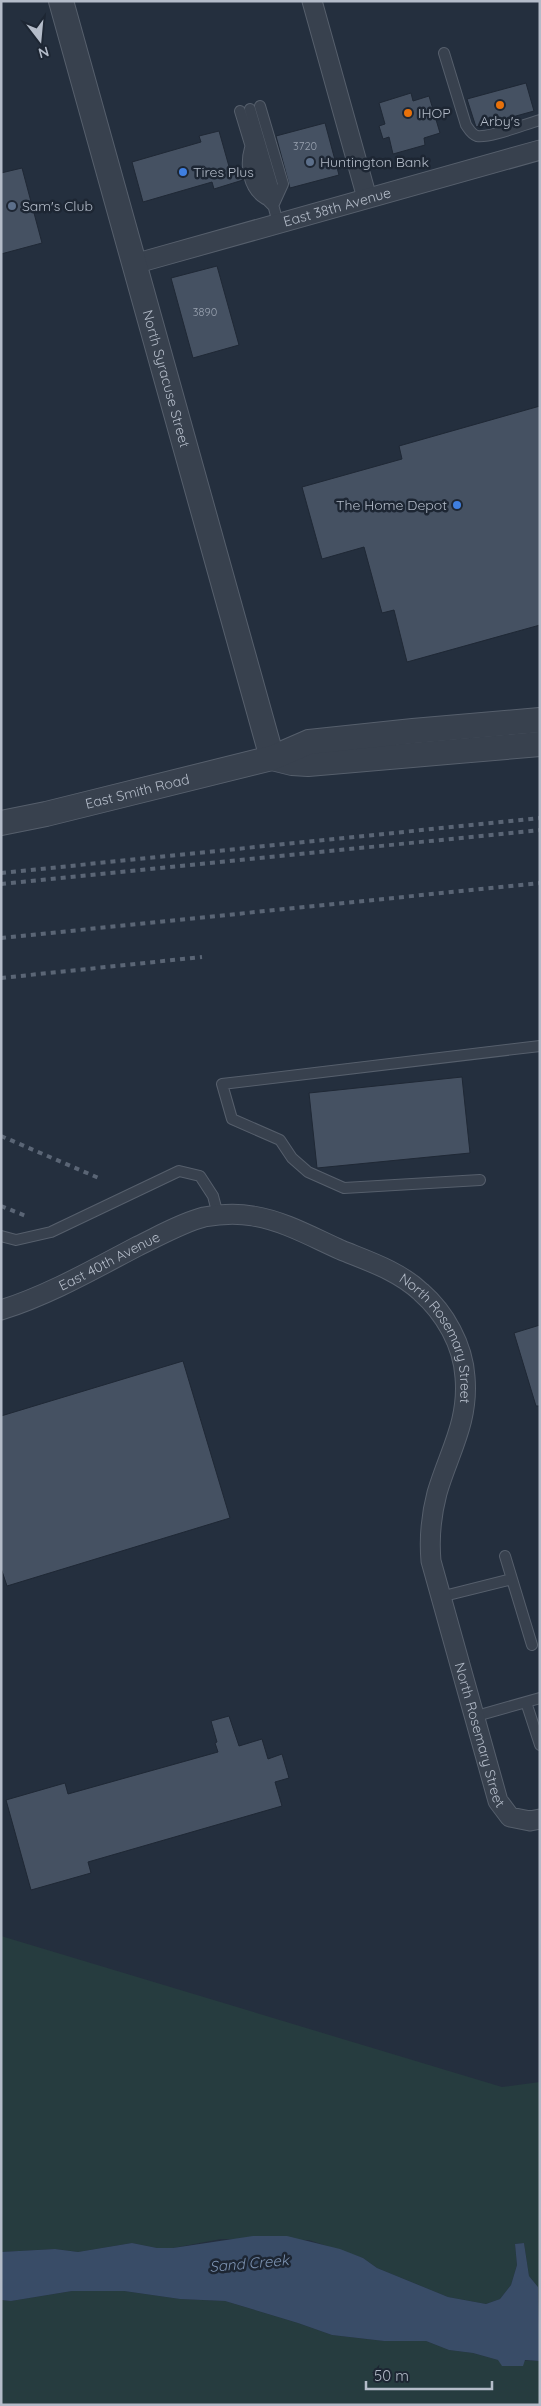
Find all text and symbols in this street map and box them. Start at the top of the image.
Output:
north arrow [15,15,65,65]
text: N [36,42,51,63]
marker: Arby's [494,99,506,111]
place label: IHOP [418,104,451,122]
marker: IHOP [402,107,414,119]
place label: Arby's [480,112,520,130]
house number: 3720 [293,139,317,153]
place label: Huntington Bank [320,153,429,171]
marker: Huntington Bank [304,156,316,168]
place label: Tires Plus [193,163,254,181]
marker: Tires Plus [177,166,189,178]
street label: East 38th Avenue [281,183,393,231]
place label: Sam's Club [22,197,93,215]
marker: Sam's Club [6,200,18,212]
house number: 3890 [193,305,217,319]
street label: North Syracuse Street [139,308,194,450]
place label: The Home Depot [336,496,447,514]
marker: The Home Depot [451,499,463,511]
street label: East Smith Road [83,770,191,813]
street label: East 40th Avenue [56,1228,163,1295]
street label: North Rosemary Street [396,1269,475,1404]
street label: North Rosemary Street [451,1660,509,1811]
water label: Sand Creek [209,2250,291,2276]
scale bar [366,2358,492,2390]
text: 50 m [374,2366,409,2385]

